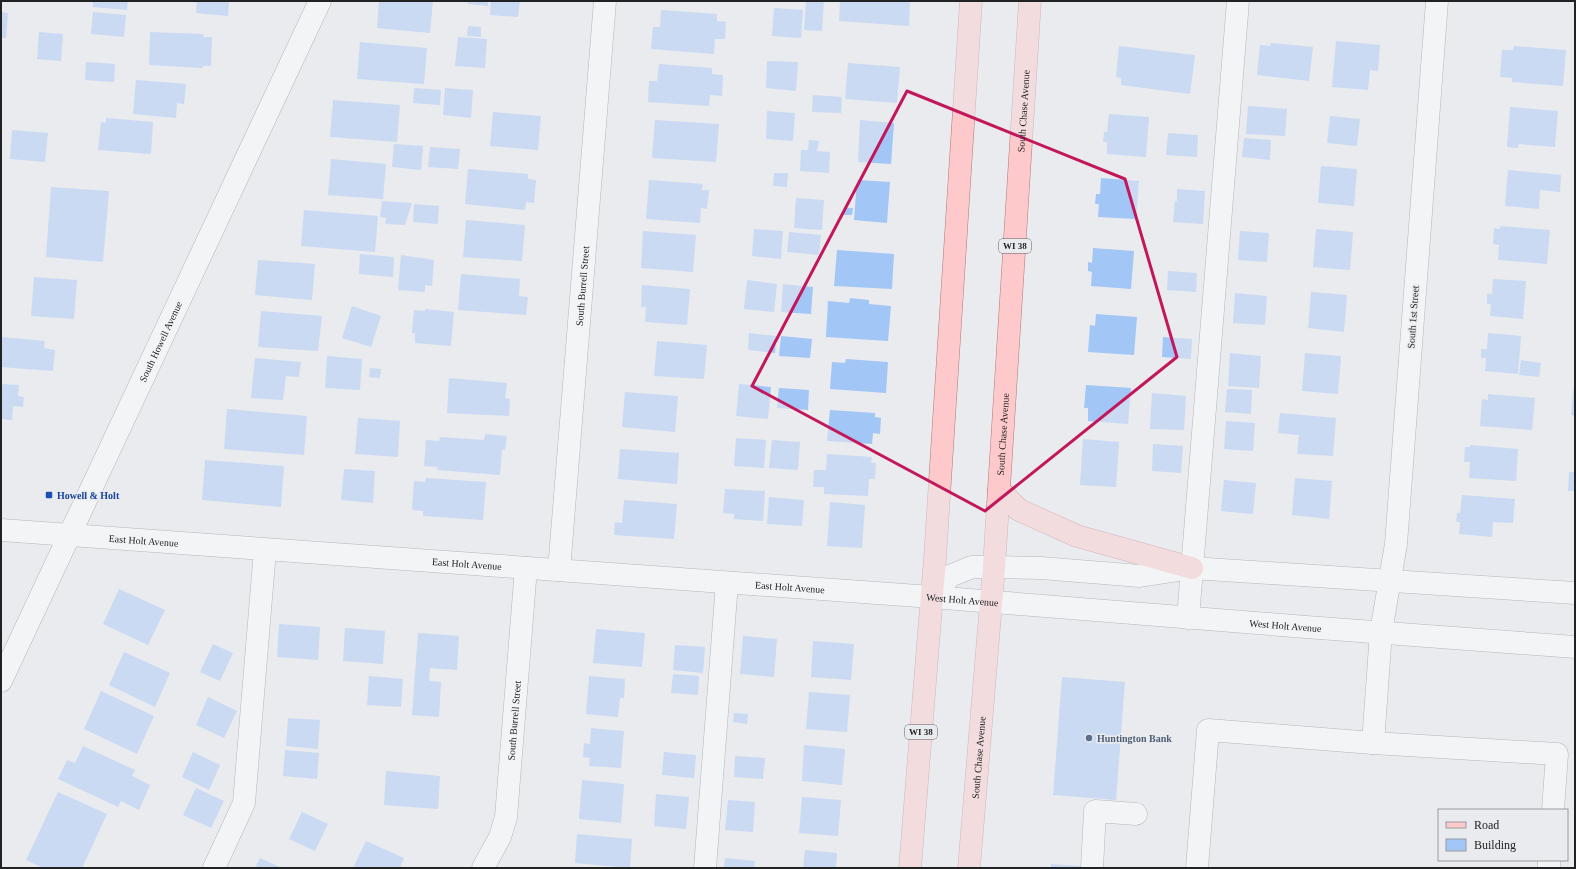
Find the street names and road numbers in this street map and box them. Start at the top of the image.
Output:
street label: South Chase Avenue [1015,69,1031,153]
road number: WI 38 [999,239,1031,253]
street label: South Burrell Street [573,245,591,326]
street label: South 1st Street [1405,285,1421,349]
street label: South Howell Avenue [137,299,184,384]
street label: South Chase Avenue [994,392,1011,476]
street label: East Holt Avenue [108,532,179,548]
street label: East Holt Avenue [432,556,503,572]
street label: East Holt Avenue [755,579,826,595]
street label: West Holt Avenue [926,591,1000,608]
street label: West Holt Avenue [1249,617,1323,634]
street label: South Burrell Street [505,680,522,761]
street label: South Chase Avenue [969,715,987,799]
road number: WI 38 [905,725,937,739]

